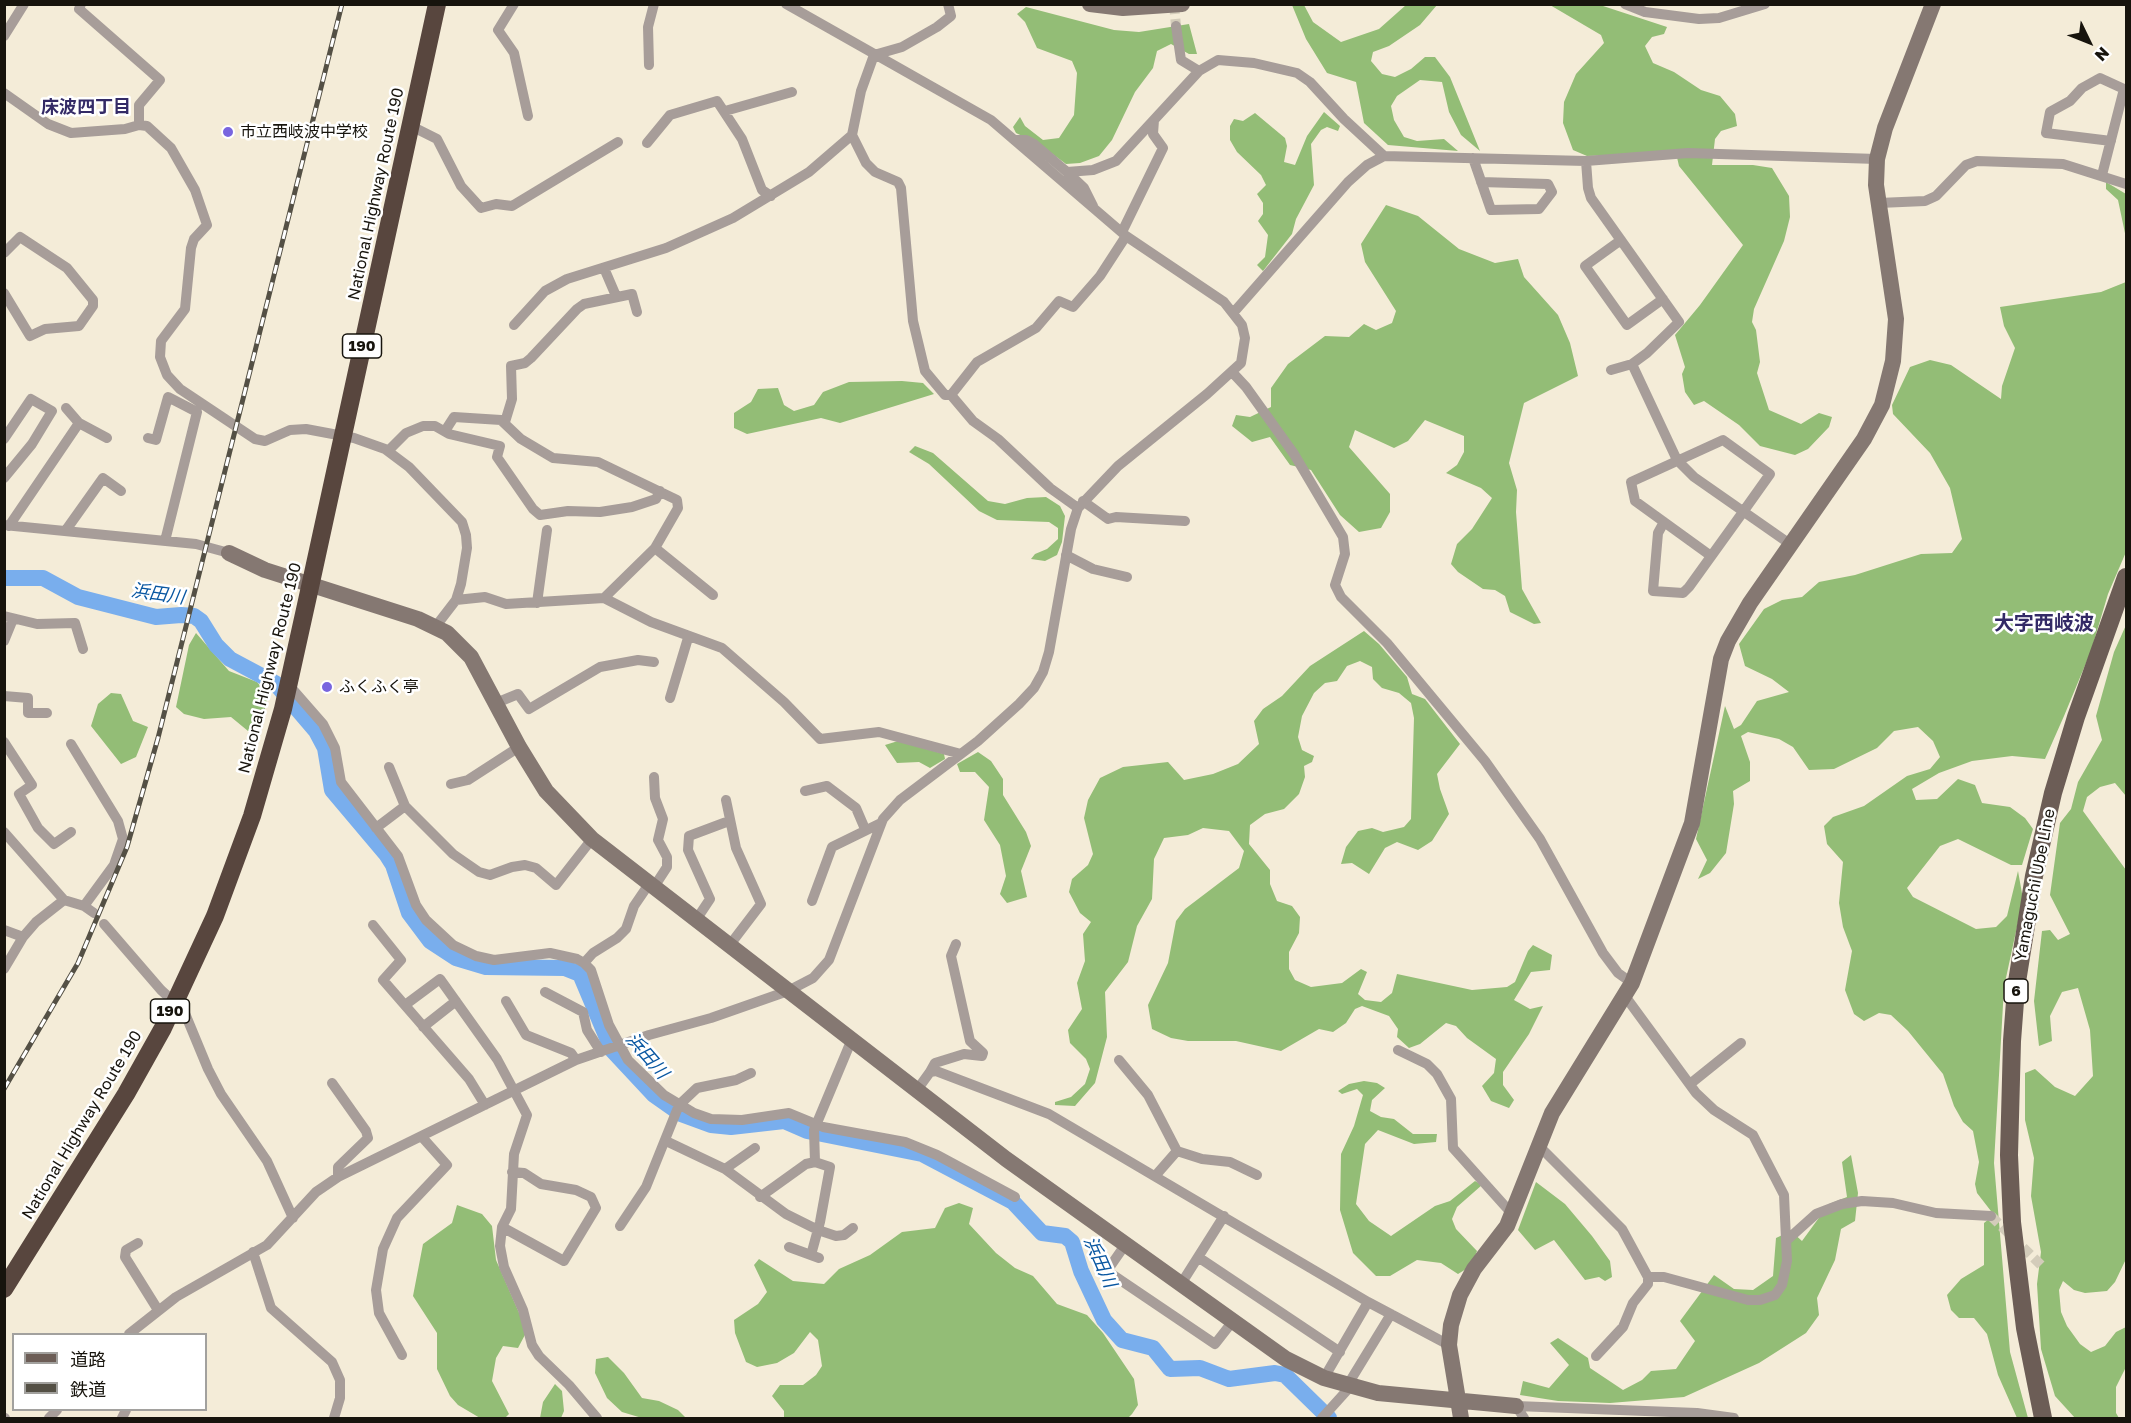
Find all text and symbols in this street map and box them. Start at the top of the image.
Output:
north arrow [2059,12,2119,72]
text: N [2091,43,2114,66]
street label: National Highway Route 190 [344,86,408,302]
district label: 床波四丁目 [41,96,131,118]
place label: 市立西岐波中学校 [240,122,368,142]
marker: 市立西岐波中学校 [221,125,235,139]
road number: 190 [342,334,382,358]
street label: National Highway Route 190 [234,561,306,775]
water label: 浜田川 [130,580,186,608]
district label: 大字西岐波 [1994,612,2094,636]
place label: ふくふく亭 [339,677,419,697]
marker: ふくふく亭 [320,680,334,694]
street label: Yamaguchi Ube Line [2011,807,2059,963]
road number: 6 [2004,979,2028,1003]
road number: 190 [150,999,190,1023]
street label: National Highway Route 190 [18,1027,146,1223]
water label: 浜田川 [621,1029,673,1083]
water label: 浜田川 [1079,1233,1121,1291]
legend [12,1333,207,1411]
text: 道路 [70,1348,106,1370]
text: 鉄道 [70,1378,106,1400]

